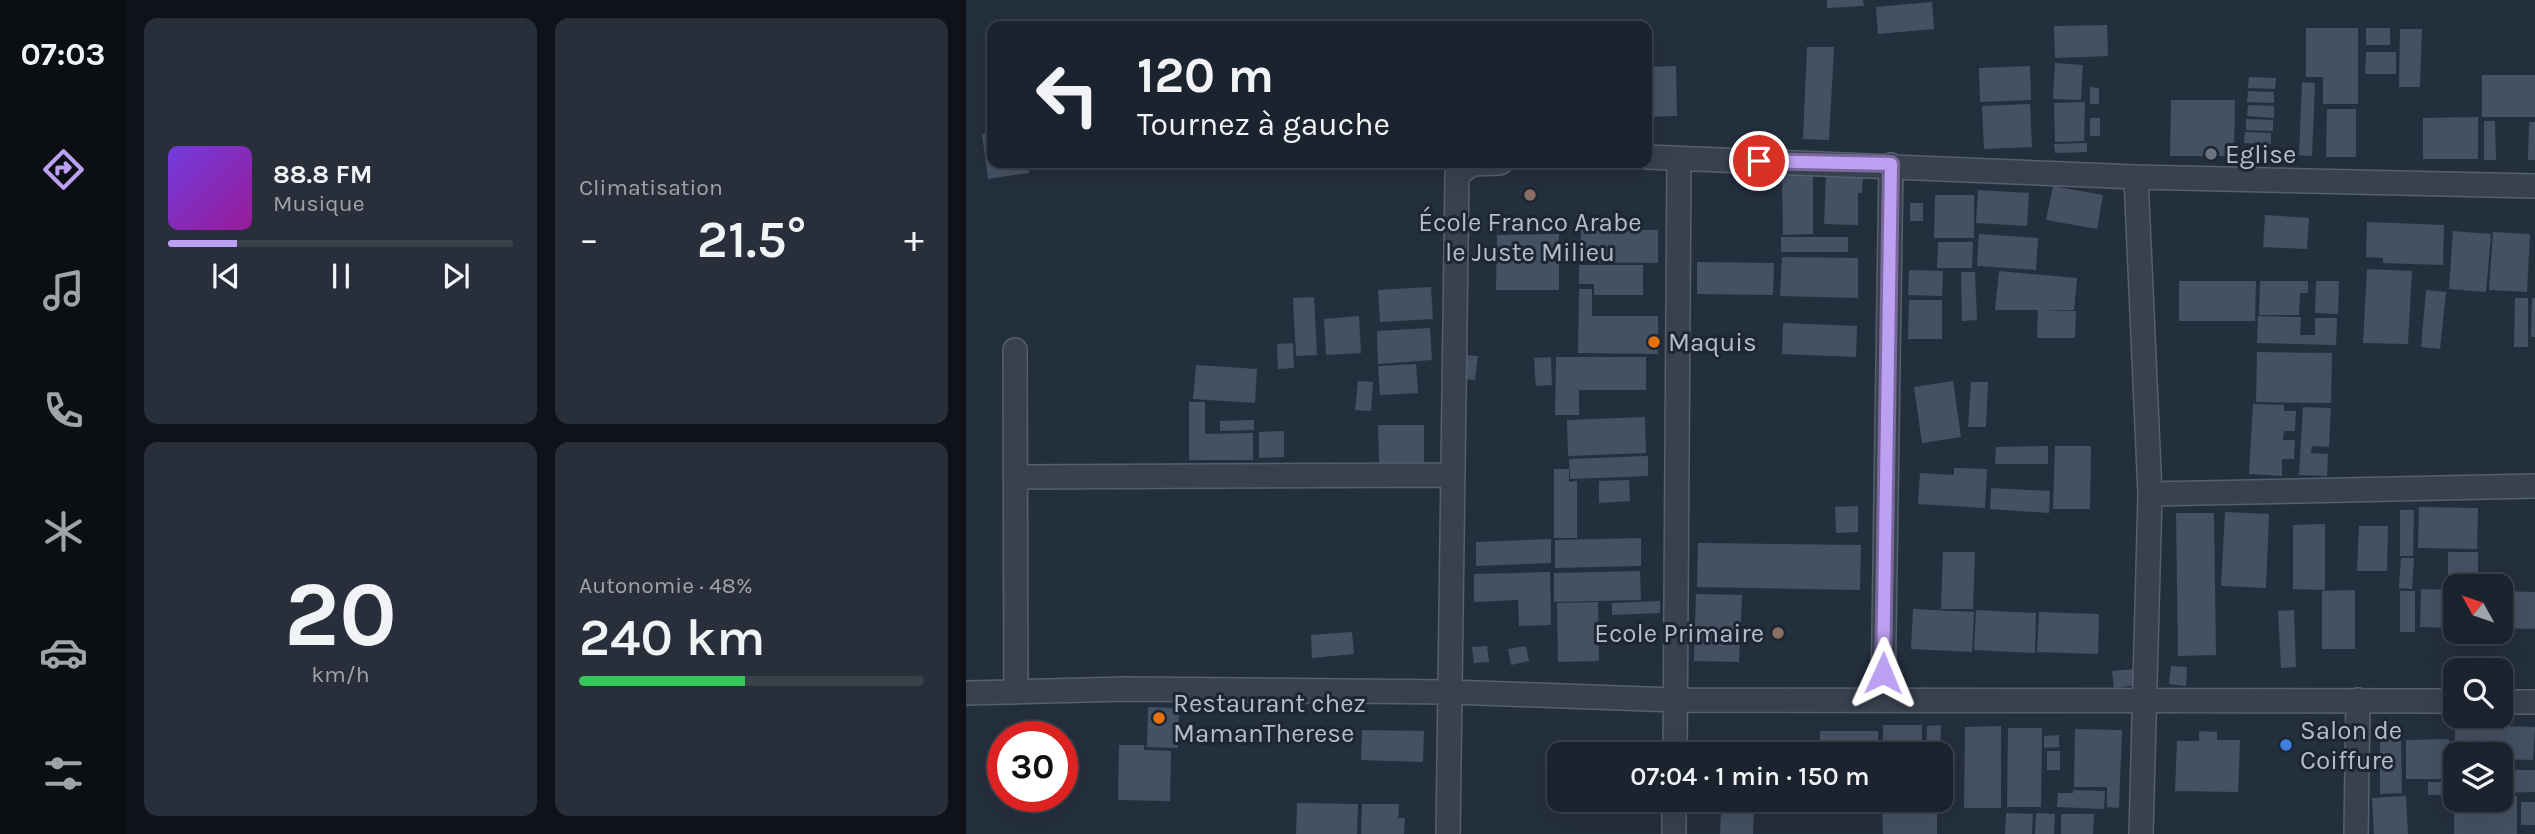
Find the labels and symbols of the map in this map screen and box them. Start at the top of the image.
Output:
pin [1729,131,1789,191]
place label: Eglise [2225,139,2296,170]
marker: Eglise [2203,146,2219,162]
marker: École Franco Arabe le Juste Milieu [1522,187,1538,203]
place label: École Franco Arabe le Juste Milieu [1418,206,1642,268]
place label: Maquis [1668,327,1757,358]
marker: Maquis [1646,334,1662,350]
north arrow [2443,574,2513,644]
place label: Ecole Primaire [1594,618,1764,649]
marker: Ecole Primaire [1770,625,1786,641]
position arrow [1846,636,1920,710]
place label: Restaurant chez MamanTherese [1173,688,1366,749]
marker: Restaurant chez MamanTherese [1151,710,1167,726]
place label: Salon de Coiffure [2300,715,2402,776]
speed limit sign: 30 [987,721,1078,812]
marker: Salon de Coiffure [2278,737,2294,753]

